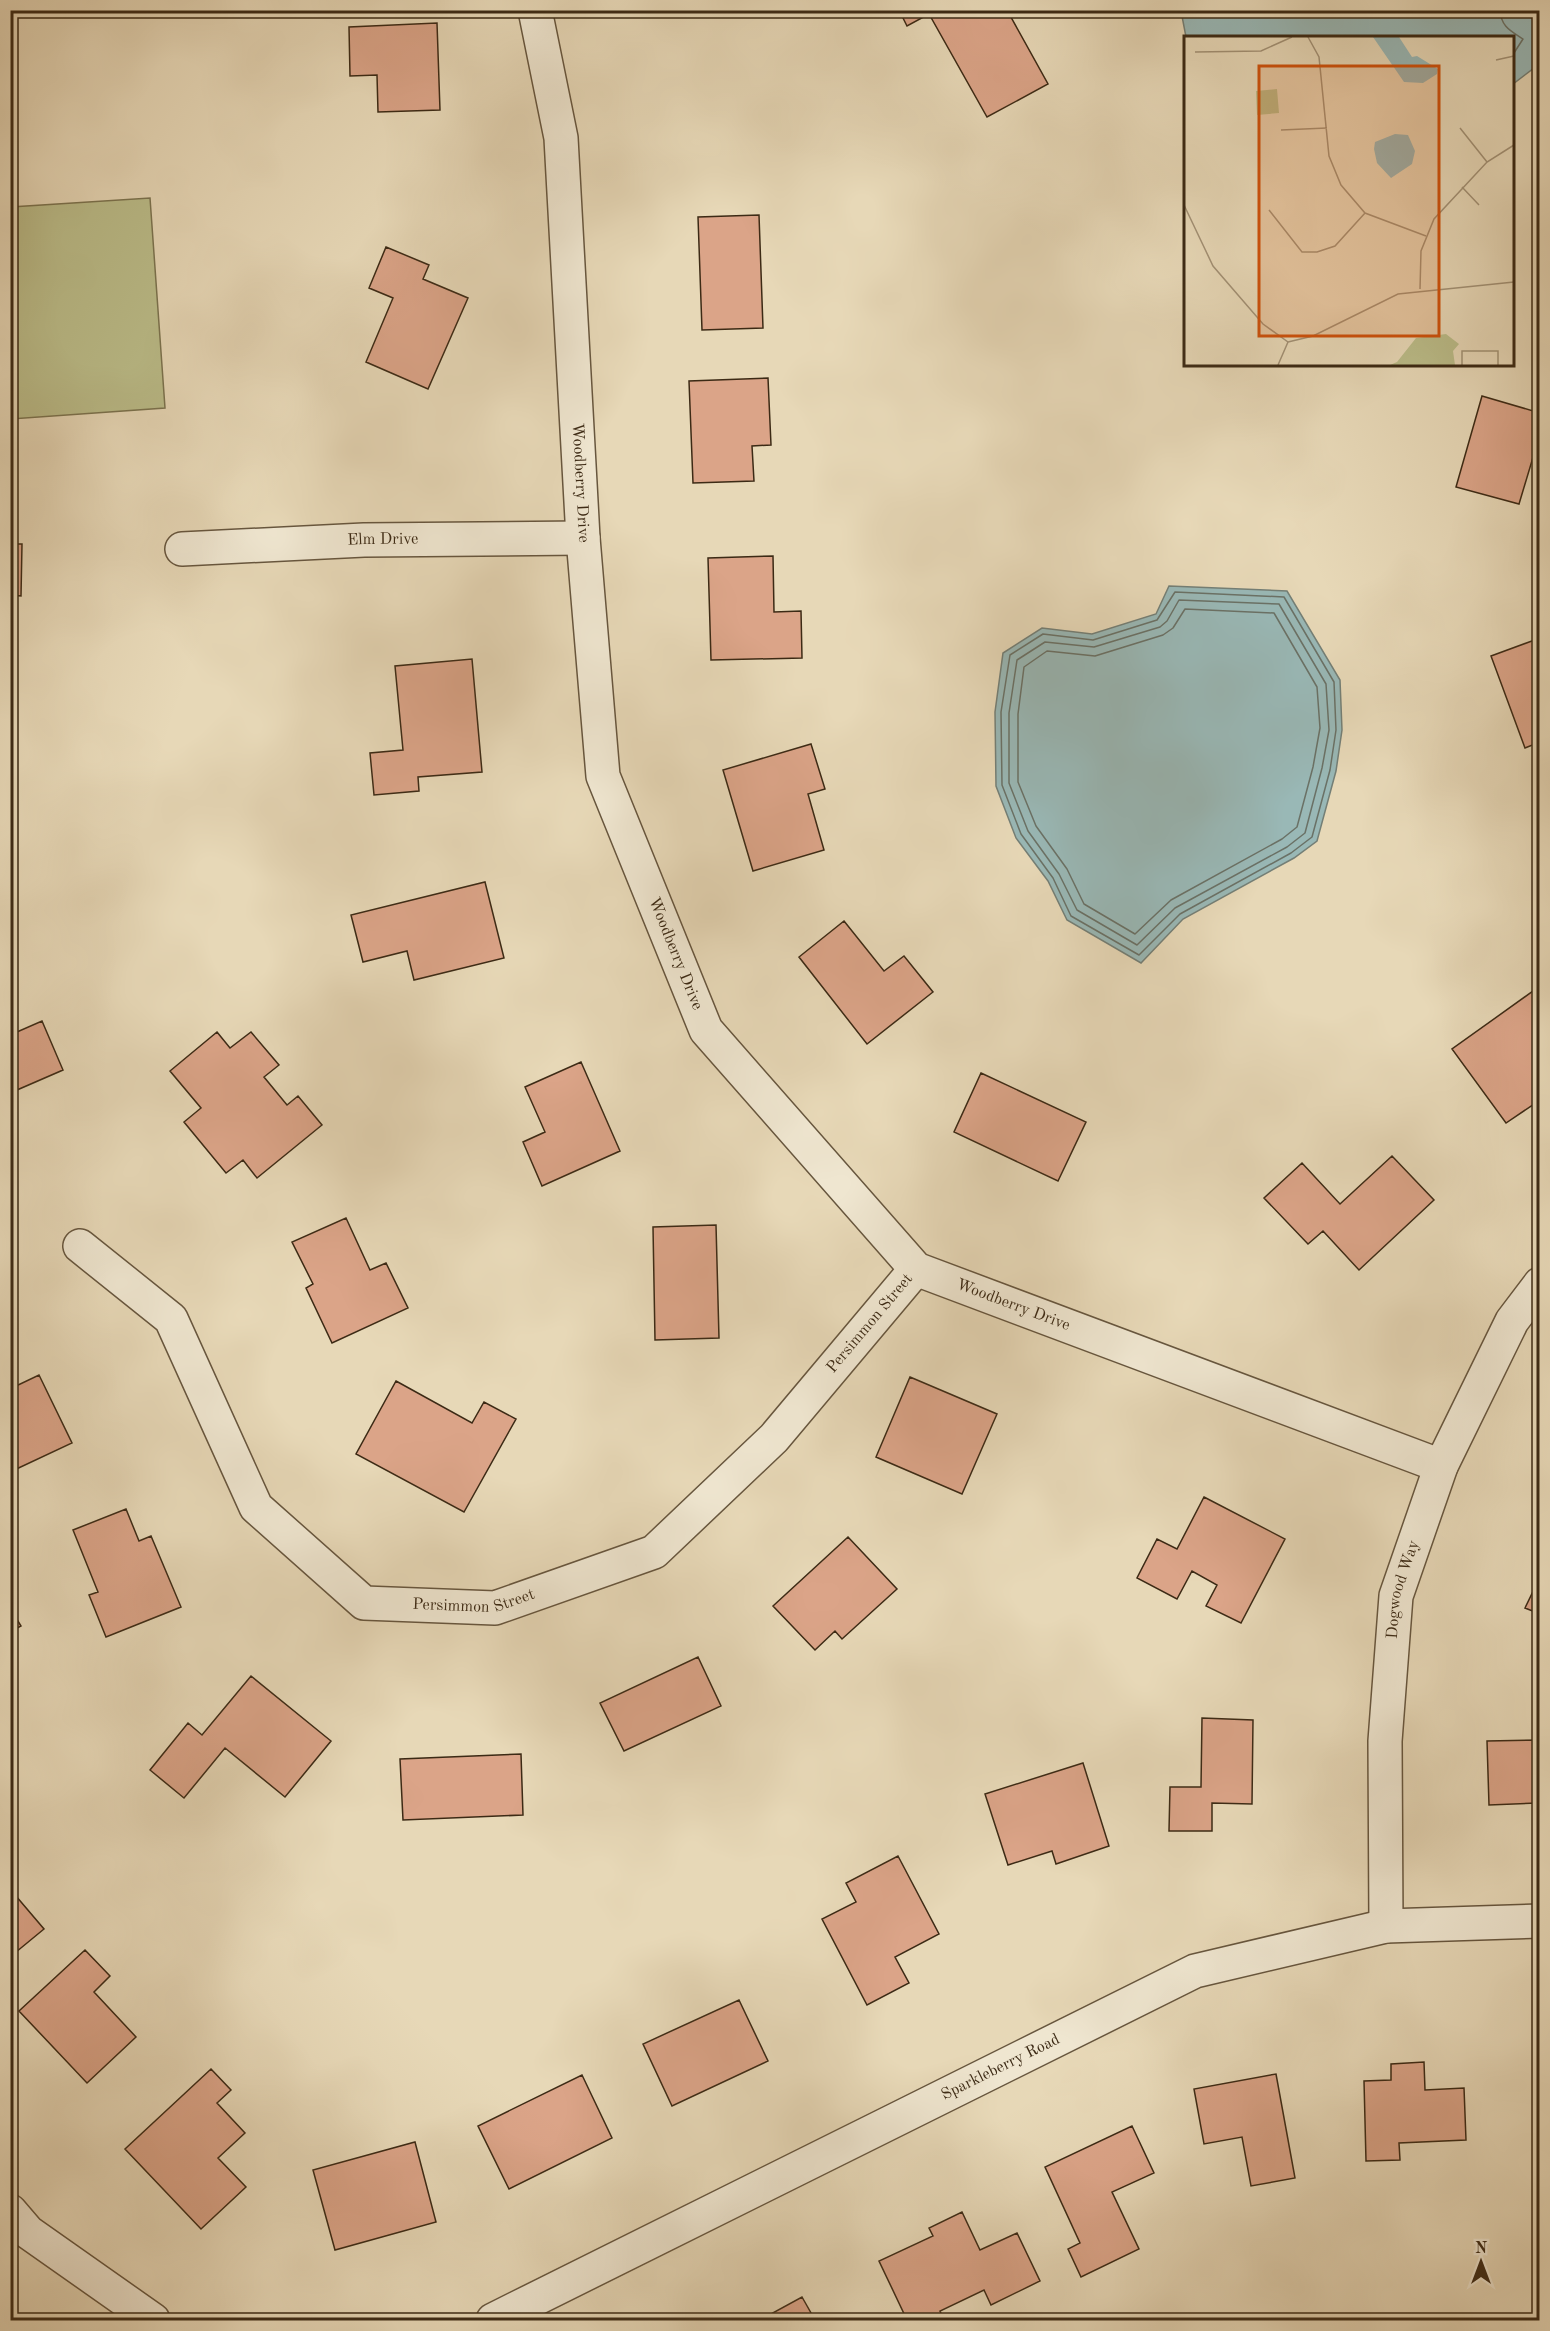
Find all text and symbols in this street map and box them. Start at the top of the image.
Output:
inset map [1184,36,1514,366]
street label: Woodberry Drive [569,423,591,543]
street label: Elm Drive [347,532,418,549]
street label: Woodberry Drive [645,895,705,1012]
street label: Persimmon Street [824,1271,916,1376]
street label: Woodberry Drive [954,1277,1072,1334]
street label: Dogwood Way [1385,1538,1423,1640]
street label: Persimmon Street [412,1587,537,1616]
street label: Sparkleberry Road [939,2031,1063,2104]
north arrow [1451,2232,1511,2292]
text: N [1475,2241,1488,2257]

